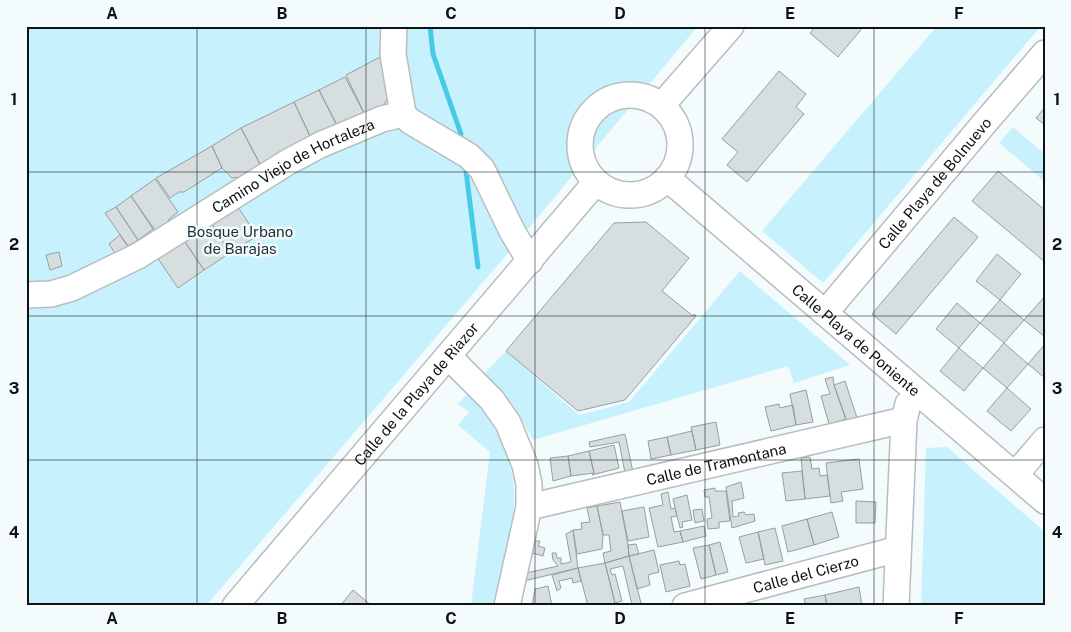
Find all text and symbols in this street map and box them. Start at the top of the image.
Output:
text: A [106,4,118,23]
text: B [277,4,288,23]
text: C [445,4,457,23]
text: D [614,4,626,23]
text: E [785,4,795,23]
text: F [954,4,964,23]
text: 1 [11,90,17,109]
text: 1 [1054,90,1060,109]
street label: Calle Playa de Bolnuevo [874,114,994,252]
street label: Camino Viejo de Hortaleza [209,115,377,216]
park label: Bosque Urbano de Barajas [187,223,293,257]
text: 2 [9,235,19,254]
text: 2 [1052,235,1062,254]
street label: Calle Playa de Poniente [789,280,924,399]
street label: Calle de la Playa de Riazor [350,318,482,469]
text: 3 [9,379,19,398]
text: 3 [1052,379,1062,398]
street label: Calle de Tramontana [644,439,788,488]
text: 4 [9,523,20,542]
text: 4 [1052,523,1063,542]
street label: Calle del Cierzo [751,551,860,596]
text: A [106,609,118,628]
text: B [277,609,288,628]
text: C [445,609,457,628]
text: D [614,609,626,628]
text: E [785,609,795,628]
text: F [954,609,964,628]

